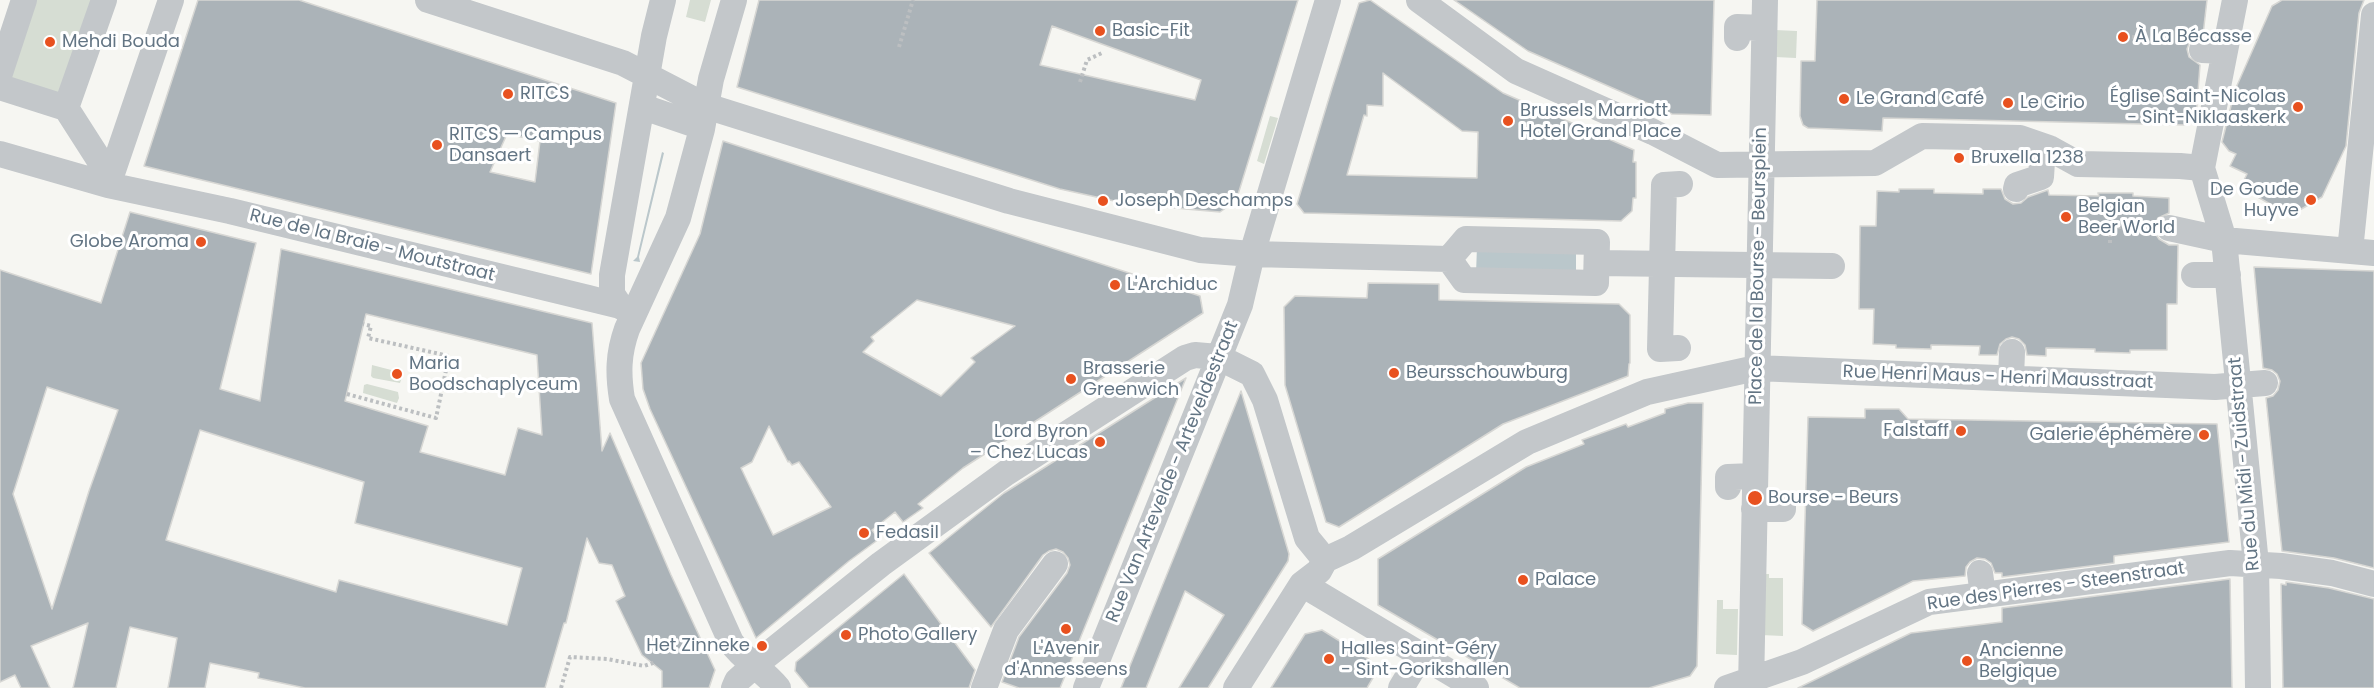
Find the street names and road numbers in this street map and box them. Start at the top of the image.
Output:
street label: Place de la Bourse - Beursplein [1746,127,1772,405]
street label: Rue de la Braie - Moutstraat [247,205,497,287]
street label: Rue Van Artevelde - Arteveldestraat [1102,318,1244,626]
street label: Rue du Midi - Zuidstraat [2225,356,2265,572]
street label: Rue Henri Maus - Henri Mausstraat [1842,362,2154,394]
street label: Rue des Pierres - Steenstraat [1926,558,2186,616]

